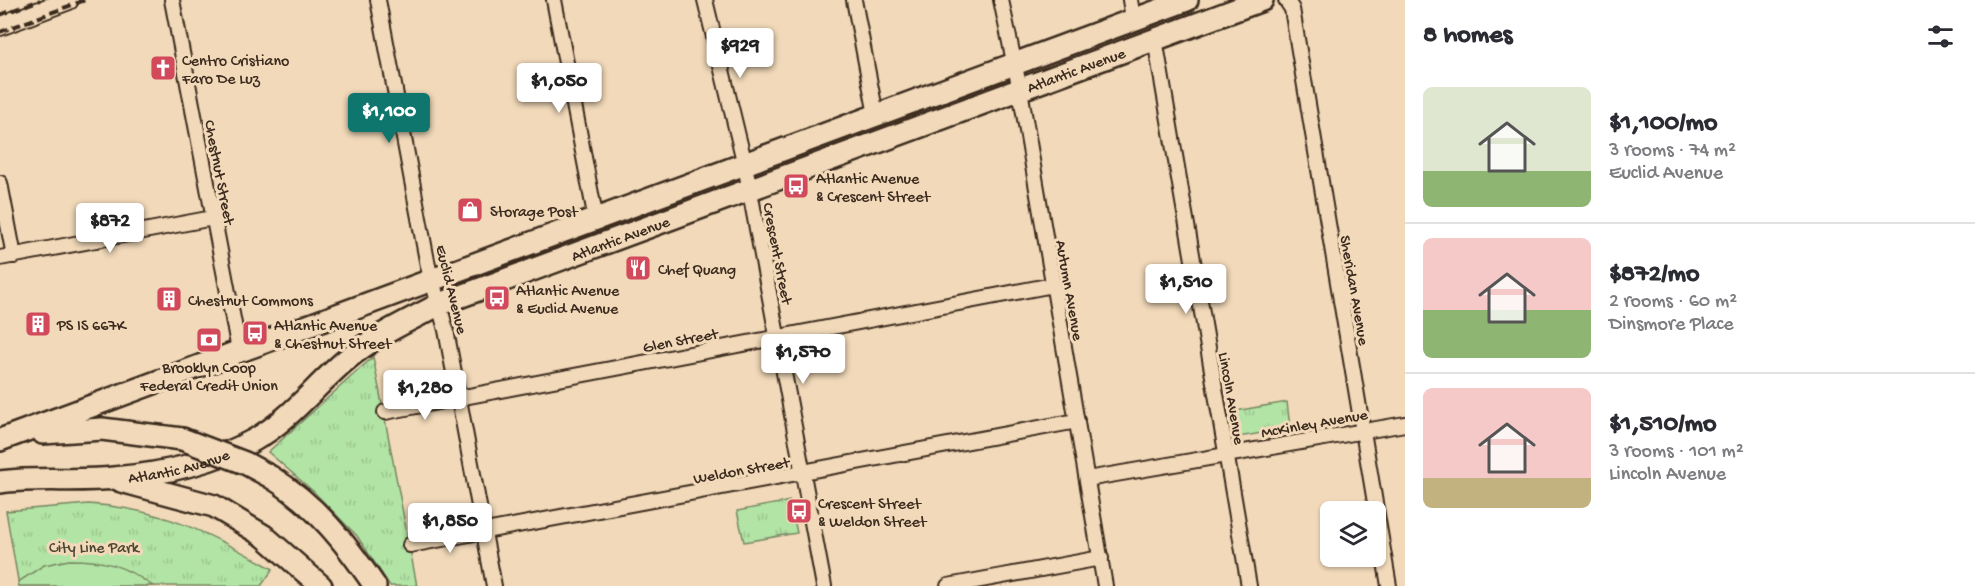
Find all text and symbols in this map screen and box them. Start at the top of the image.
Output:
icon: filters [1924,20,1957,53]
text: 8 homes [1423,21,1512,52]
pin: $929 [704,28,776,79]
text: $929 [721,36,759,59]
street label: Atlantic Avenue [1025,45,1129,99]
church icon: Centro Cristiano Faro De Luz [148,53,178,83]
place label: Centro Cristiano Faro De Luz [181,53,289,90]
pin: $1,050 [510,63,608,114]
text: $1,050 [531,71,587,94]
pin: $1,100 [340,93,438,144]
text: $1,100 [362,101,416,124]
text: $1,100/mo [1609,109,1718,140]
icon: home [1471,111,1543,183]
street label: Chestnut Street [198,119,237,228]
text: 3 rooms · 74 m² [1609,140,1736,163]
text: Euclid Avenue [1609,163,1723,186]
bus stop icon: Atlantic Avenue & Crescent Street [781,171,811,201]
place label: Atlantic Avenue & Crescent Street [816,171,931,208]
shop icon: Storage Post [455,195,485,225]
street label: Crescent Street [756,201,795,307]
pin: $872 [74,203,146,254]
place label: Storage Post [490,204,579,223]
text: $872 [90,211,130,234]
street label: Atlantic Avenue [569,214,674,268]
street label: Sheridan Avenue [1334,234,1372,348]
street label: Autumn Avenue [1049,239,1086,343]
street label: Euclid Avenue [429,243,470,337]
restaurant icon: Chef Quang [623,253,653,283]
text: $872/mo [1609,260,1699,291]
place label: Chef Quang [658,262,736,281]
icon: home [1471,262,1543,334]
pin: $1,510 [1137,264,1235,315]
text: $1,510 [1159,272,1213,295]
bus stop icon: Atlantic Avenue & Euclid Avenue [482,283,512,313]
place label: Atlantic Avenue & Euclid Avenue [516,283,620,320]
building icon: Chestnut Commons [154,284,184,314]
text: 2 rooms · 60 m² [1609,291,1737,314]
place label: Chestnut Commons [188,293,314,312]
building icon: PS IS 667K [23,309,53,339]
text: Dinsmore Place [1609,314,1734,337]
place label: PS IS 667K [56,318,128,337]
bus stop icon: Atlantic Avenue & Chestnut Street [240,318,270,348]
place label: Atlantic Avenue & Chestnut Street [274,318,393,355]
bank icon: Brooklyn Coop Federal Credit Union [194,325,224,355]
street label: Glen Street [642,326,721,359]
pin: $1,570 [754,334,852,385]
text: $1,570 [775,342,831,365]
street label: Lincoln Avenue [1212,351,1247,447]
place label: Brooklyn Coop Federal Credit Union [139,360,278,397]
pin: $1,280 [376,370,474,421]
text: $1,280 [397,378,453,401]
street label: McKinley Avenue [1260,407,1370,444]
text: $1,510/mo [1609,410,1716,441]
icon: home [1471,412,1543,484]
text: 3 rooms · 101 m² [1609,441,1744,464]
street label: Atlantic Avenue [127,447,234,490]
street label: Weldon Street [692,454,793,490]
text: Lincoln Avenue [1609,464,1726,487]
bus stop icon: Crescent Street & Weldon Street [784,496,814,526]
place label: Crescent Street & Weldon Street [818,496,928,533]
map controls [1320,501,1386,567]
button: layers [1320,501,1386,567]
pin: $1,850 [401,503,499,554]
text: $1,850 [422,511,478,534]
park label: City Line Park [49,540,141,559]

